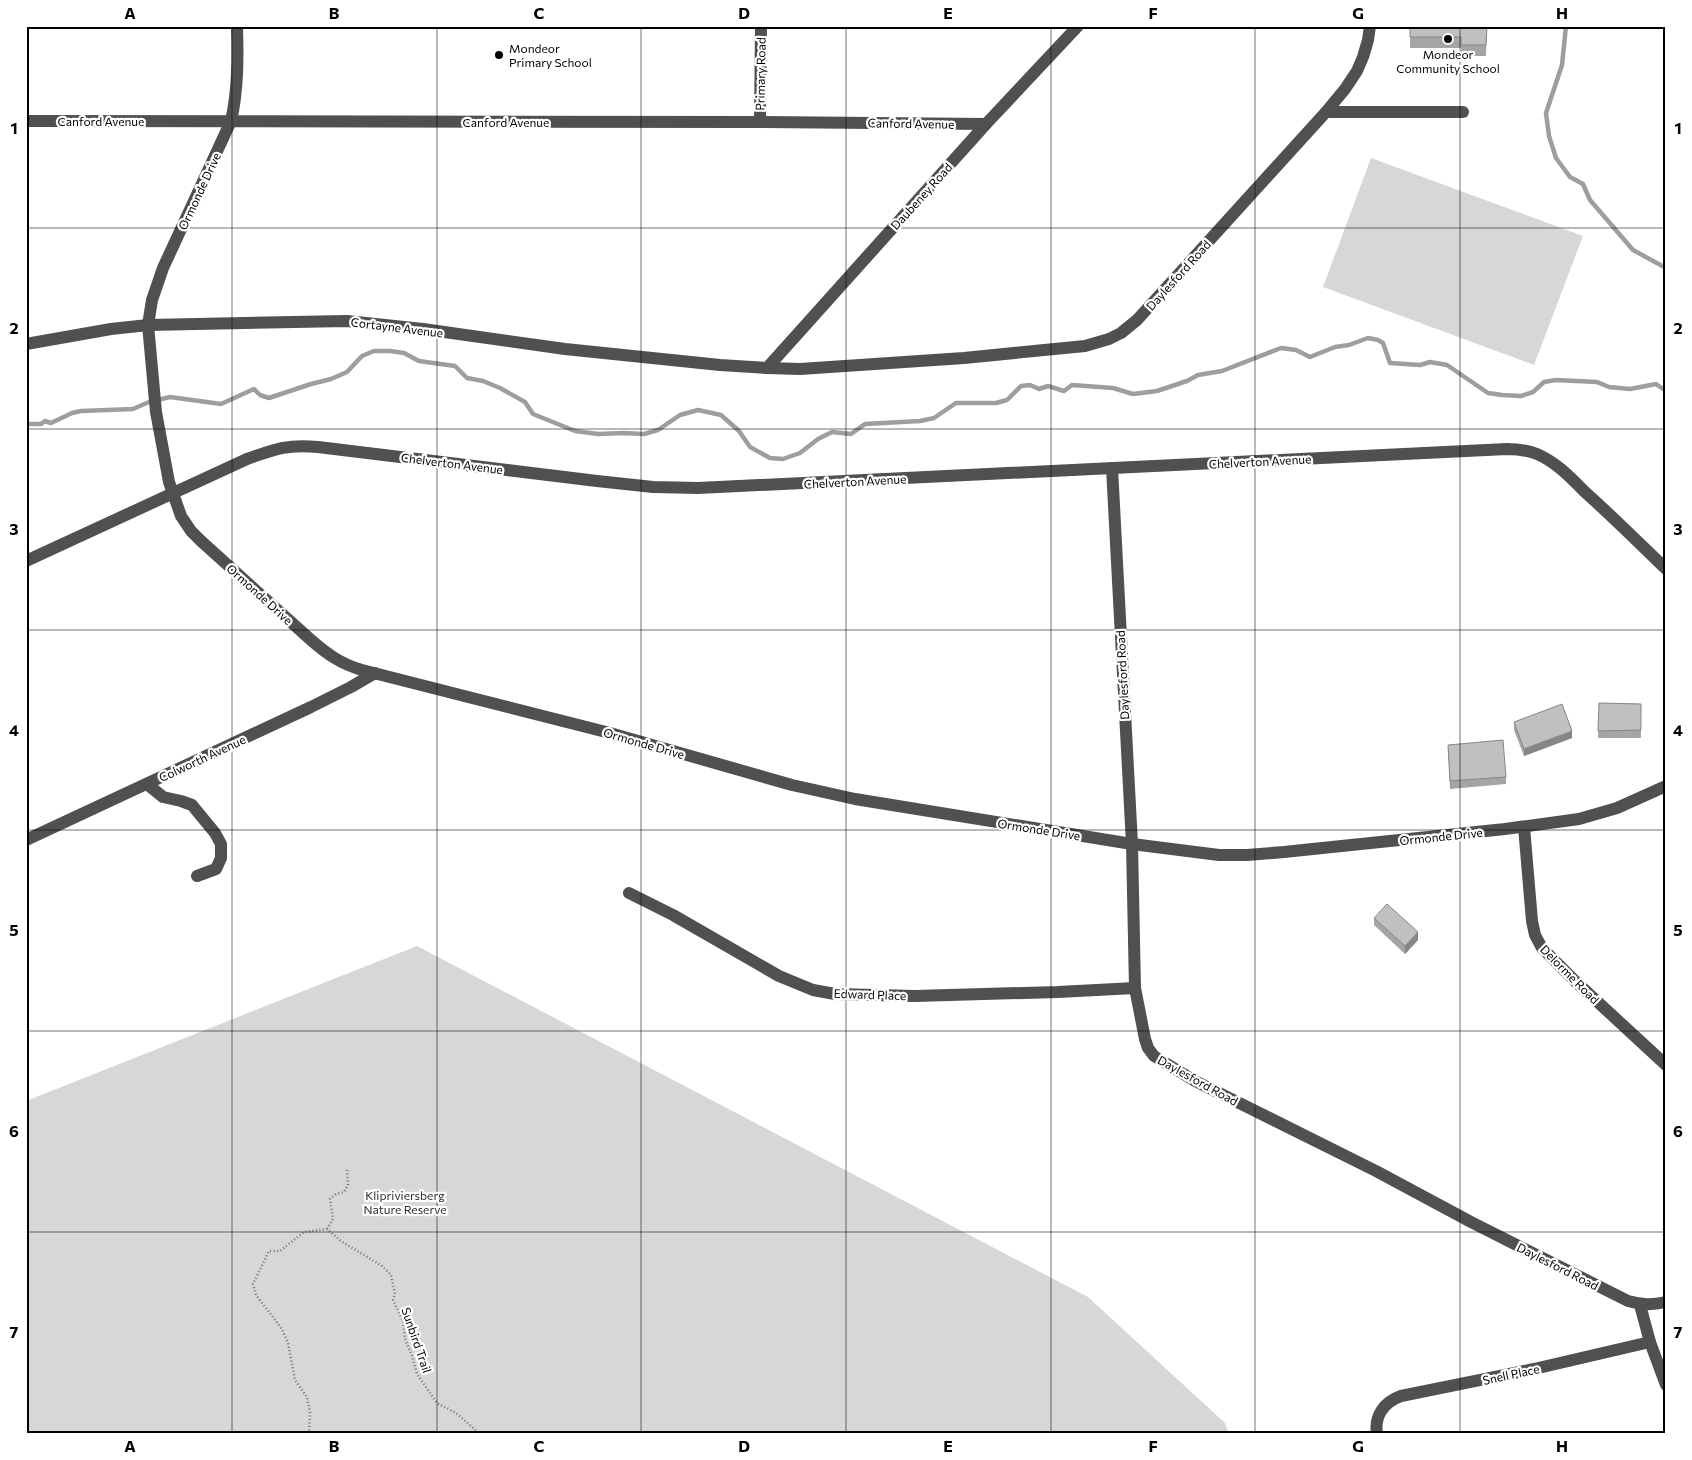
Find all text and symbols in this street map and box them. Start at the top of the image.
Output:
text: A [124,3,136,22]
text: B [329,3,340,22]
text: C [534,3,545,22]
text: D [738,3,750,22]
text: E [943,3,953,22]
text: F [1148,3,1158,22]
text: G [1352,3,1364,22]
text: H [1556,3,1568,22]
marker: Mondeor Community School [1442,33,1454,45]
street label: Primary Road [752,37,768,111]
place label: Mondeor Primary School [509,41,592,69]
place label: Mondeor Community School [1396,47,1500,75]
marker: Mondeor Primary School [493,49,505,61]
street label: Canford Avenue [58,114,144,128]
street label: Canford Avenue [463,115,549,129]
street label: Canford Avenue [867,115,955,131]
text: 1 [10,118,18,137]
text: 1 [1674,118,1682,137]
street label: Ormonde Drive [175,150,223,232]
street label: Daubeney Road [887,160,955,232]
street label: Daylesford Road [1143,237,1213,313]
street label: Cortayne Avenue [350,314,444,340]
text: 2 [9,318,19,337]
text: 2 [1673,318,1683,337]
street label: Chelverton Avenue [400,450,504,476]
street label: Chelverton Avenue [1208,451,1312,471]
street label: Chelverton Avenue [803,471,907,491]
text: 3 [9,519,19,538]
text: 3 [1673,519,1683,538]
street label: Ormonde Drive [224,561,296,627]
street label: Daylesford Road [1113,630,1131,720]
text: 4 [9,720,19,739]
text: 4 [1673,720,1683,739]
street label: Ormonde Drive [602,725,686,761]
street label: Colworth Avenue [156,732,248,784]
street label: Ormonde Drive [997,816,1081,842]
street label: Ormonde Drive [1399,825,1483,847]
text: 5 [9,920,19,939]
text: 5 [1673,920,1683,939]
street label: Delorme Road [1538,942,1602,1006]
street label: Edward Place [833,986,907,1002]
street label: Daylesford Road [1155,1052,1241,1108]
text: 6 [9,1121,19,1140]
text: 6 [1673,1121,1683,1140]
park label: Klipriviersberg Nature Reserve [364,1188,447,1216]
street label: Daylesford Road [1515,1239,1601,1293]
street label: Sunbird Trail [399,1305,435,1375]
text: 7 [10,1322,19,1341]
text: 7 [1674,1322,1683,1341]
street label: Snell Place [1481,1361,1541,1387]
text: A [124,1436,136,1455]
text: B [329,1436,340,1455]
text: C [534,1436,545,1455]
text: D [738,1436,750,1455]
text: E [943,1436,953,1455]
text: F [1148,1436,1158,1455]
text: G [1352,1436,1364,1455]
text: H [1556,1436,1568,1455]

